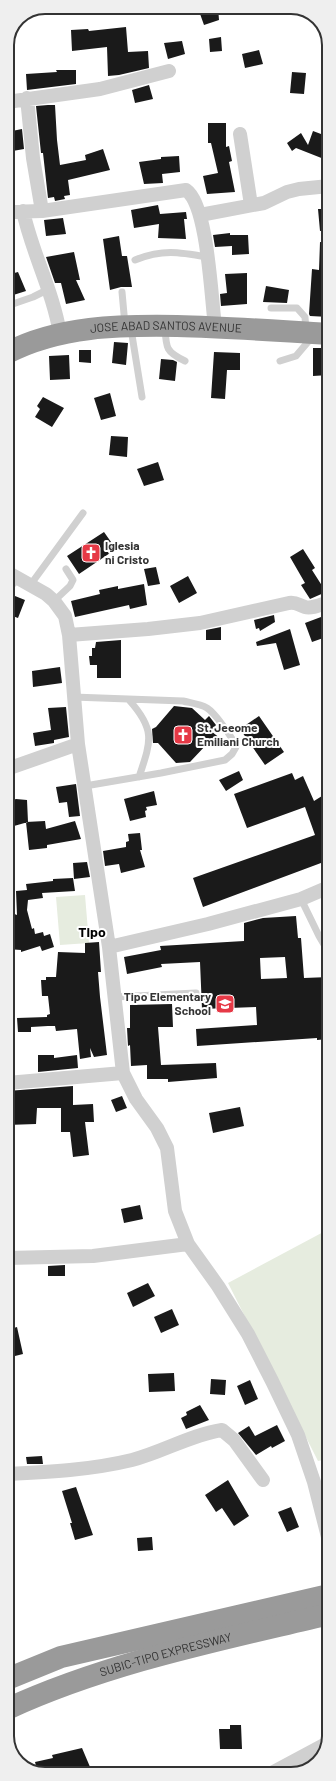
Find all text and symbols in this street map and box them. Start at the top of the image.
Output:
street label: JOSE ABAD SANTOS AVENUE [89,318,243,335]
place label: Iglesia ni Cristo [105,538,149,566]
church icon: Iglesia ni Cristo [80,542,102,564]
place label: St. Jeeome Emiliani Church [197,720,279,748]
church icon: St. Jeeome Emiliani Church [172,724,194,746]
district label: Tipo [78,923,106,940]
place label: Tipo Elementary School [124,989,211,1017]
school or university icon: Tipo Elementary School [214,993,236,1015]
street label: SUBIC-TIPO EXPRESSWAY [98,1629,233,1679]

